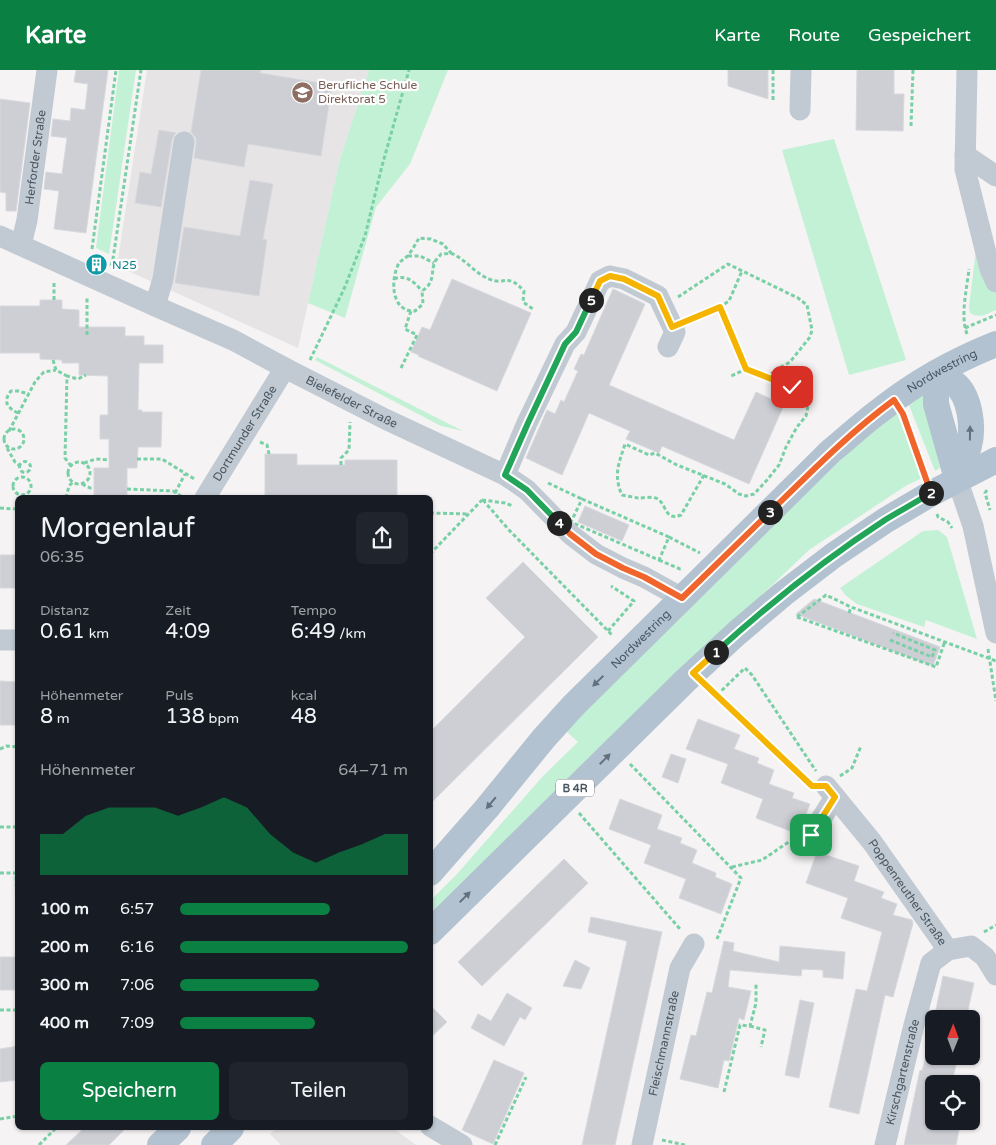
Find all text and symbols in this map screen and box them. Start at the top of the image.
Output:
text: Karte [25,21,86,50]
text: Karte [714,24,760,46]
text: Route [788,24,840,46]
text: Gespeichert [868,24,971,46]
place label: Berufliche Schule Direktorat 5 [318,78,418,106]
school or university icon: Berufliche Schule Direktorat 5 [290,80,314,104]
street label: Herforder Straße [22,109,49,206]
building icon: N25 [84,253,108,277]
place label: N25 [112,258,137,272]
pin: 5 [578,288,604,312]
text: 5 [587,292,596,309]
street label: Nordwestring [904,346,979,396]
pin [771,366,813,408]
street label: Bielefelder Straße [303,373,400,431]
icon: check [778,373,806,401]
street label: Dortmunder Straße [210,383,280,484]
one-way arrow [966,424,974,440]
pin: 2 [918,480,944,506]
text: 2 [927,485,936,502]
pin: 3 [758,500,782,524]
text: 3 [766,504,775,521]
pin: 4 [546,510,572,536]
text: Morgenlauf [40,511,195,545]
button: share [356,512,408,564]
text: 4 [555,515,564,532]
text: 06:35 [40,547,84,567]
text: Distanz [40,602,89,619]
text: Zeit [165,602,191,619]
text: Tempo [291,602,336,619]
street label: Nordwestring [608,607,673,671]
text: 0.61 [40,619,85,644]
text: 4:09 [165,619,210,644]
text: 6:49 [291,619,336,644]
text: km [85,625,109,642]
text: /km [336,625,366,642]
pin: 1 [704,640,728,664]
text: 1 [712,644,721,661]
one-way arrow [592,675,604,687]
text: Höhenmeter [40,687,123,704]
text: Puls [165,687,193,704]
text: kcal [291,687,317,704]
text: 8 [40,704,53,729]
text: 138 [165,704,205,729]
text: 48 [291,704,317,729]
text: m [53,710,70,727]
text: bpm [205,710,239,727]
one-way arrow [599,753,611,765]
text: Höhenmeter [40,760,135,780]
text: 64–71 m [338,760,408,780]
road number: B 4R [556,780,594,796]
one-way arrow [485,797,496,810]
pin [790,814,832,856]
icon: arrive [797,821,825,849]
street label: Poppenreuther Straße [865,837,950,948]
one-way arrow [458,891,470,903]
text: 100 m [40,899,89,919]
text: 6:57 [120,899,154,919]
text: 200 m [40,937,89,957]
text: 6:16 [120,937,154,957]
text: 300 m [40,975,89,995]
text: 7:06 [120,975,154,995]
street label: Fleischmannstraße [646,989,682,1097]
north arrow [925,1010,980,1065]
map controls [925,1010,980,1130]
text: 400 m [40,1013,89,1033]
text: 7:09 [120,1013,154,1033]
street label: Kirschgartenstraße [883,1017,922,1126]
button: Speichern [40,1062,219,1120]
button: Teilen [229,1062,408,1120]
button: locate [925,1075,980,1130]

